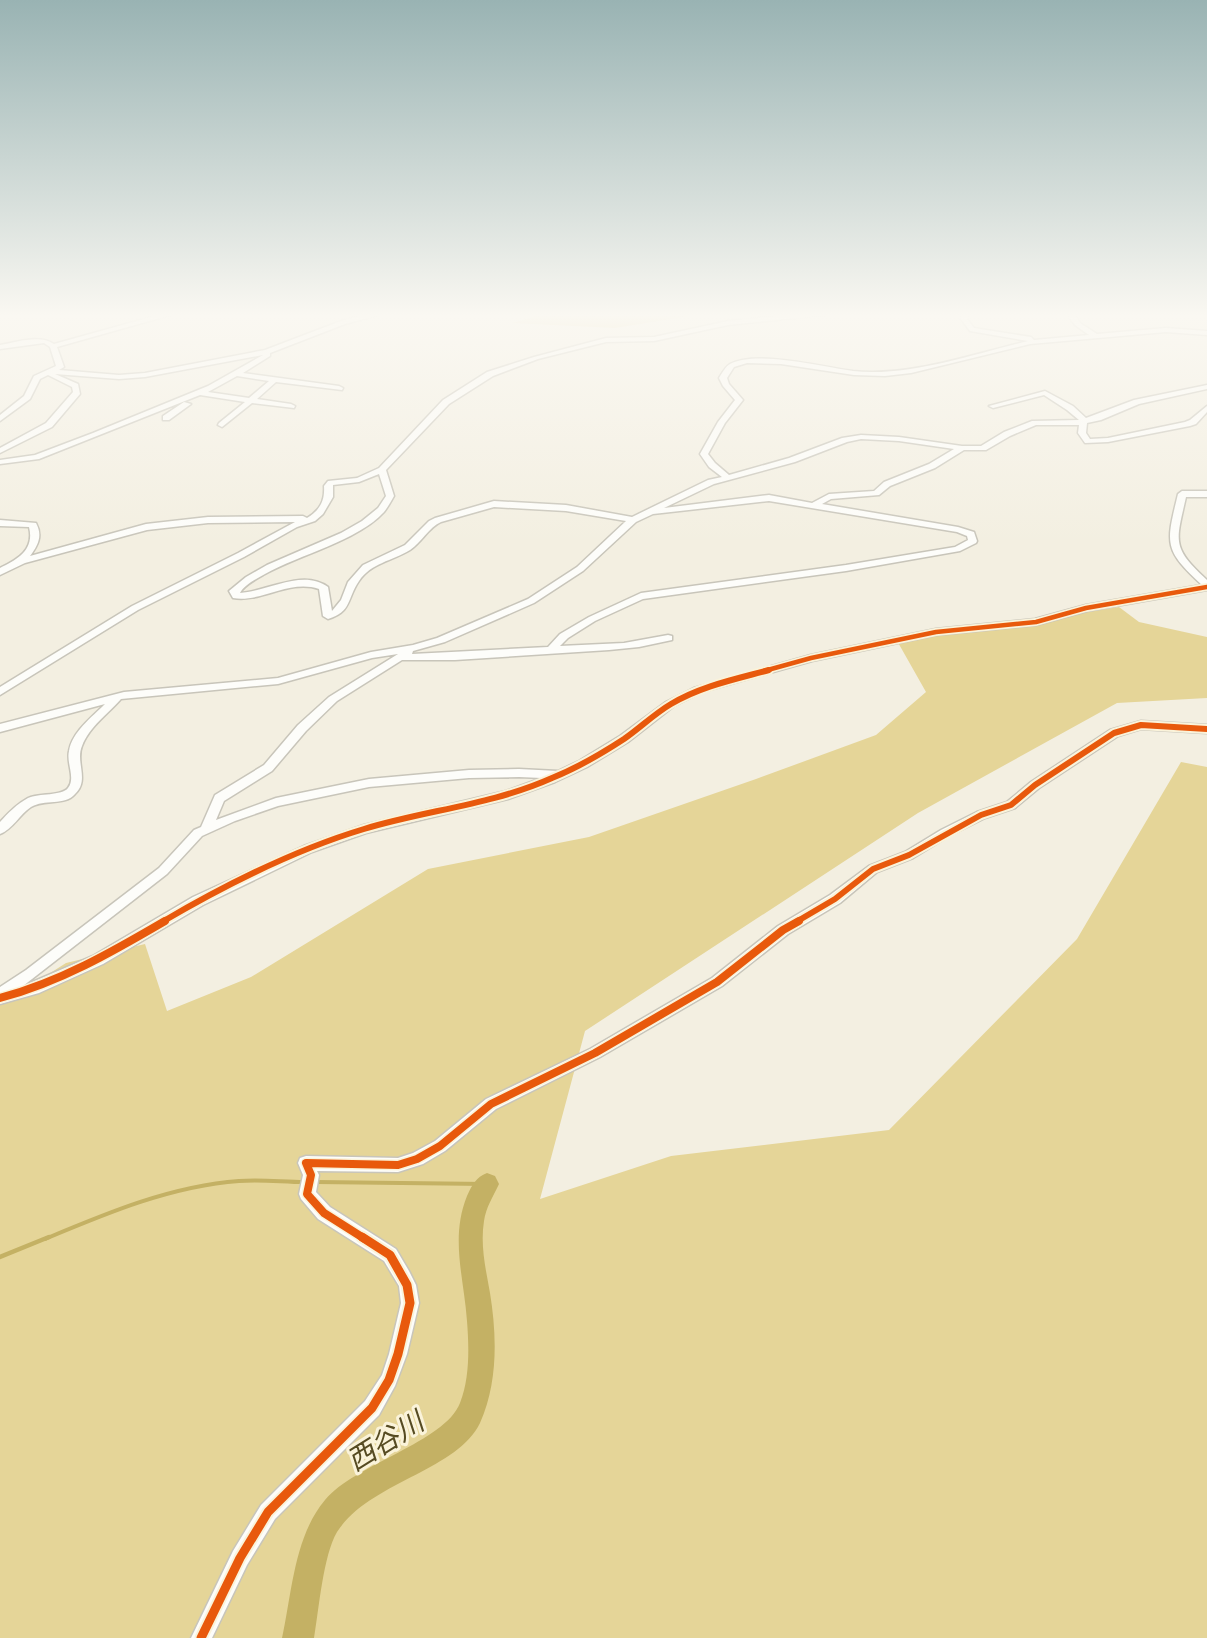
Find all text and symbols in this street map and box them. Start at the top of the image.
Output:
water label: 西谷川 [341,1404,433,1479]

